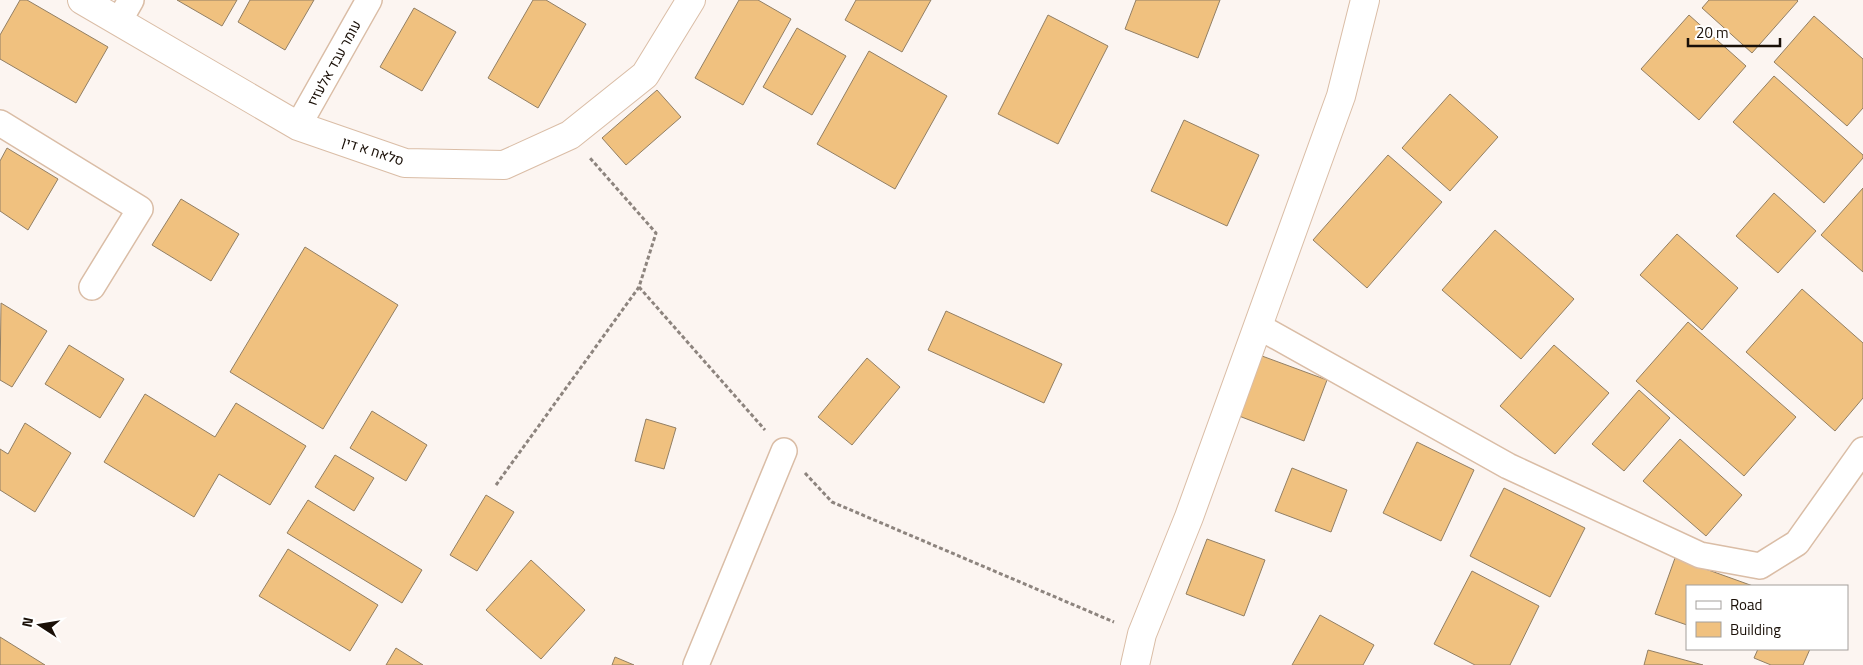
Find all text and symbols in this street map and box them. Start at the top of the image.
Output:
scale bar [1688,15,1780,47]
street label: עומר עבד אלעזיז [301,16,366,110]
text: 20 m [1696,21,1729,44]
street label: סלאח א דין [339,131,407,170]
legend [1686,585,1848,650]
text: Road [1730,593,1762,616]
north arrow [15,600,65,650]
text: N [16,615,38,629]
text: Building [1730,618,1781,641]

